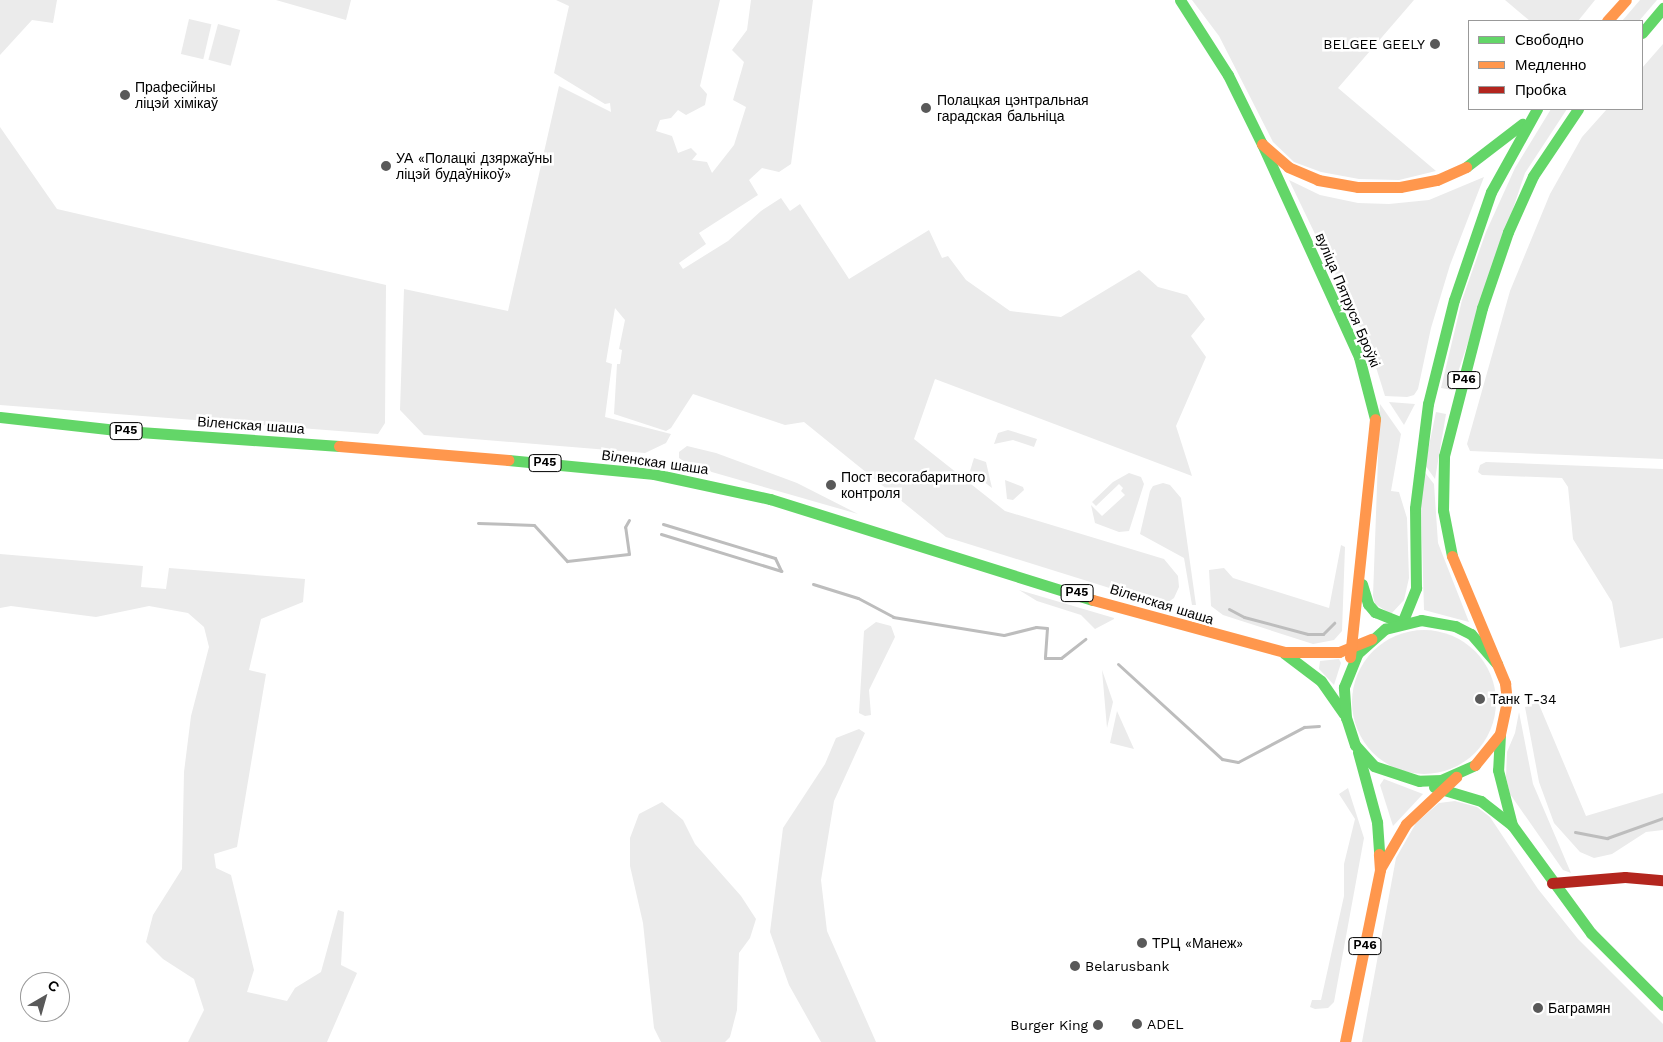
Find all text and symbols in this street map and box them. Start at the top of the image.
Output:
legend [1468,20,1643,110]
text: Свободно [1515,31,1584,49]
place label: BELGEE GEELY [1323,36,1425,52]
marker: BELGEE GEELY [1429,38,1441,50]
text: Медленно [1515,56,1586,74]
place label: Прафесійны ліцэй хімікаў [135,79,218,111]
text: Пробка [1515,81,1566,99]
marker: Прафесійны ліцэй хімікаў [119,89,131,101]
place label: Полацкая цэнтральная гарадская бальніца [937,92,1089,124]
marker: Полацкая цэнтральная гарадская бальніца [919,101,933,115]
place label: УА «Полацкі дзяржаўны ліцэй будаўнікоў» [396,150,552,182]
marker: УА «Полацкі дзяржаўны ліцэй будаўнікоў» [380,160,392,172]
street label: вуліца Пятруся Броўкі [1312,230,1384,370]
road number: Р46 [1446,370,1482,390]
street label: Віленская шаша [197,413,305,437]
road number: Р45 [108,422,144,441]
street label: Віленская шаша [600,446,710,478]
road number: Р45 [528,453,562,472]
place label: Пост весогабаритного контроля [841,469,985,502]
marker: Пост весогабаритного контроля [825,479,837,491]
street label: Віленская шаша [1108,580,1216,628]
road number: Р45 [1060,584,1094,602]
place label: Танк Т-34 [1490,691,1557,707]
marker: Танк Т-34 [1474,693,1486,705]
place label: ТРЦ «Манеж» [1152,935,1243,951]
road number: Р46 [1348,936,1382,956]
marker: ТРЦ «Манеж» [1136,937,1148,949]
place label: Belarusbank [1085,958,1169,974]
marker: Belarusbank [1069,960,1081,972]
north arrow [20,972,70,1022]
text: С [45,977,63,995]
place label: Баграмян [1548,1000,1611,1016]
marker: Баграмян [1532,1002,1544,1014]
place label: ADEL [1147,1016,1184,1032]
place label: Burger King [1010,1017,1088,1033]
marker: ADEL [1131,1018,1143,1030]
marker: Burger King [1092,1019,1104,1031]

